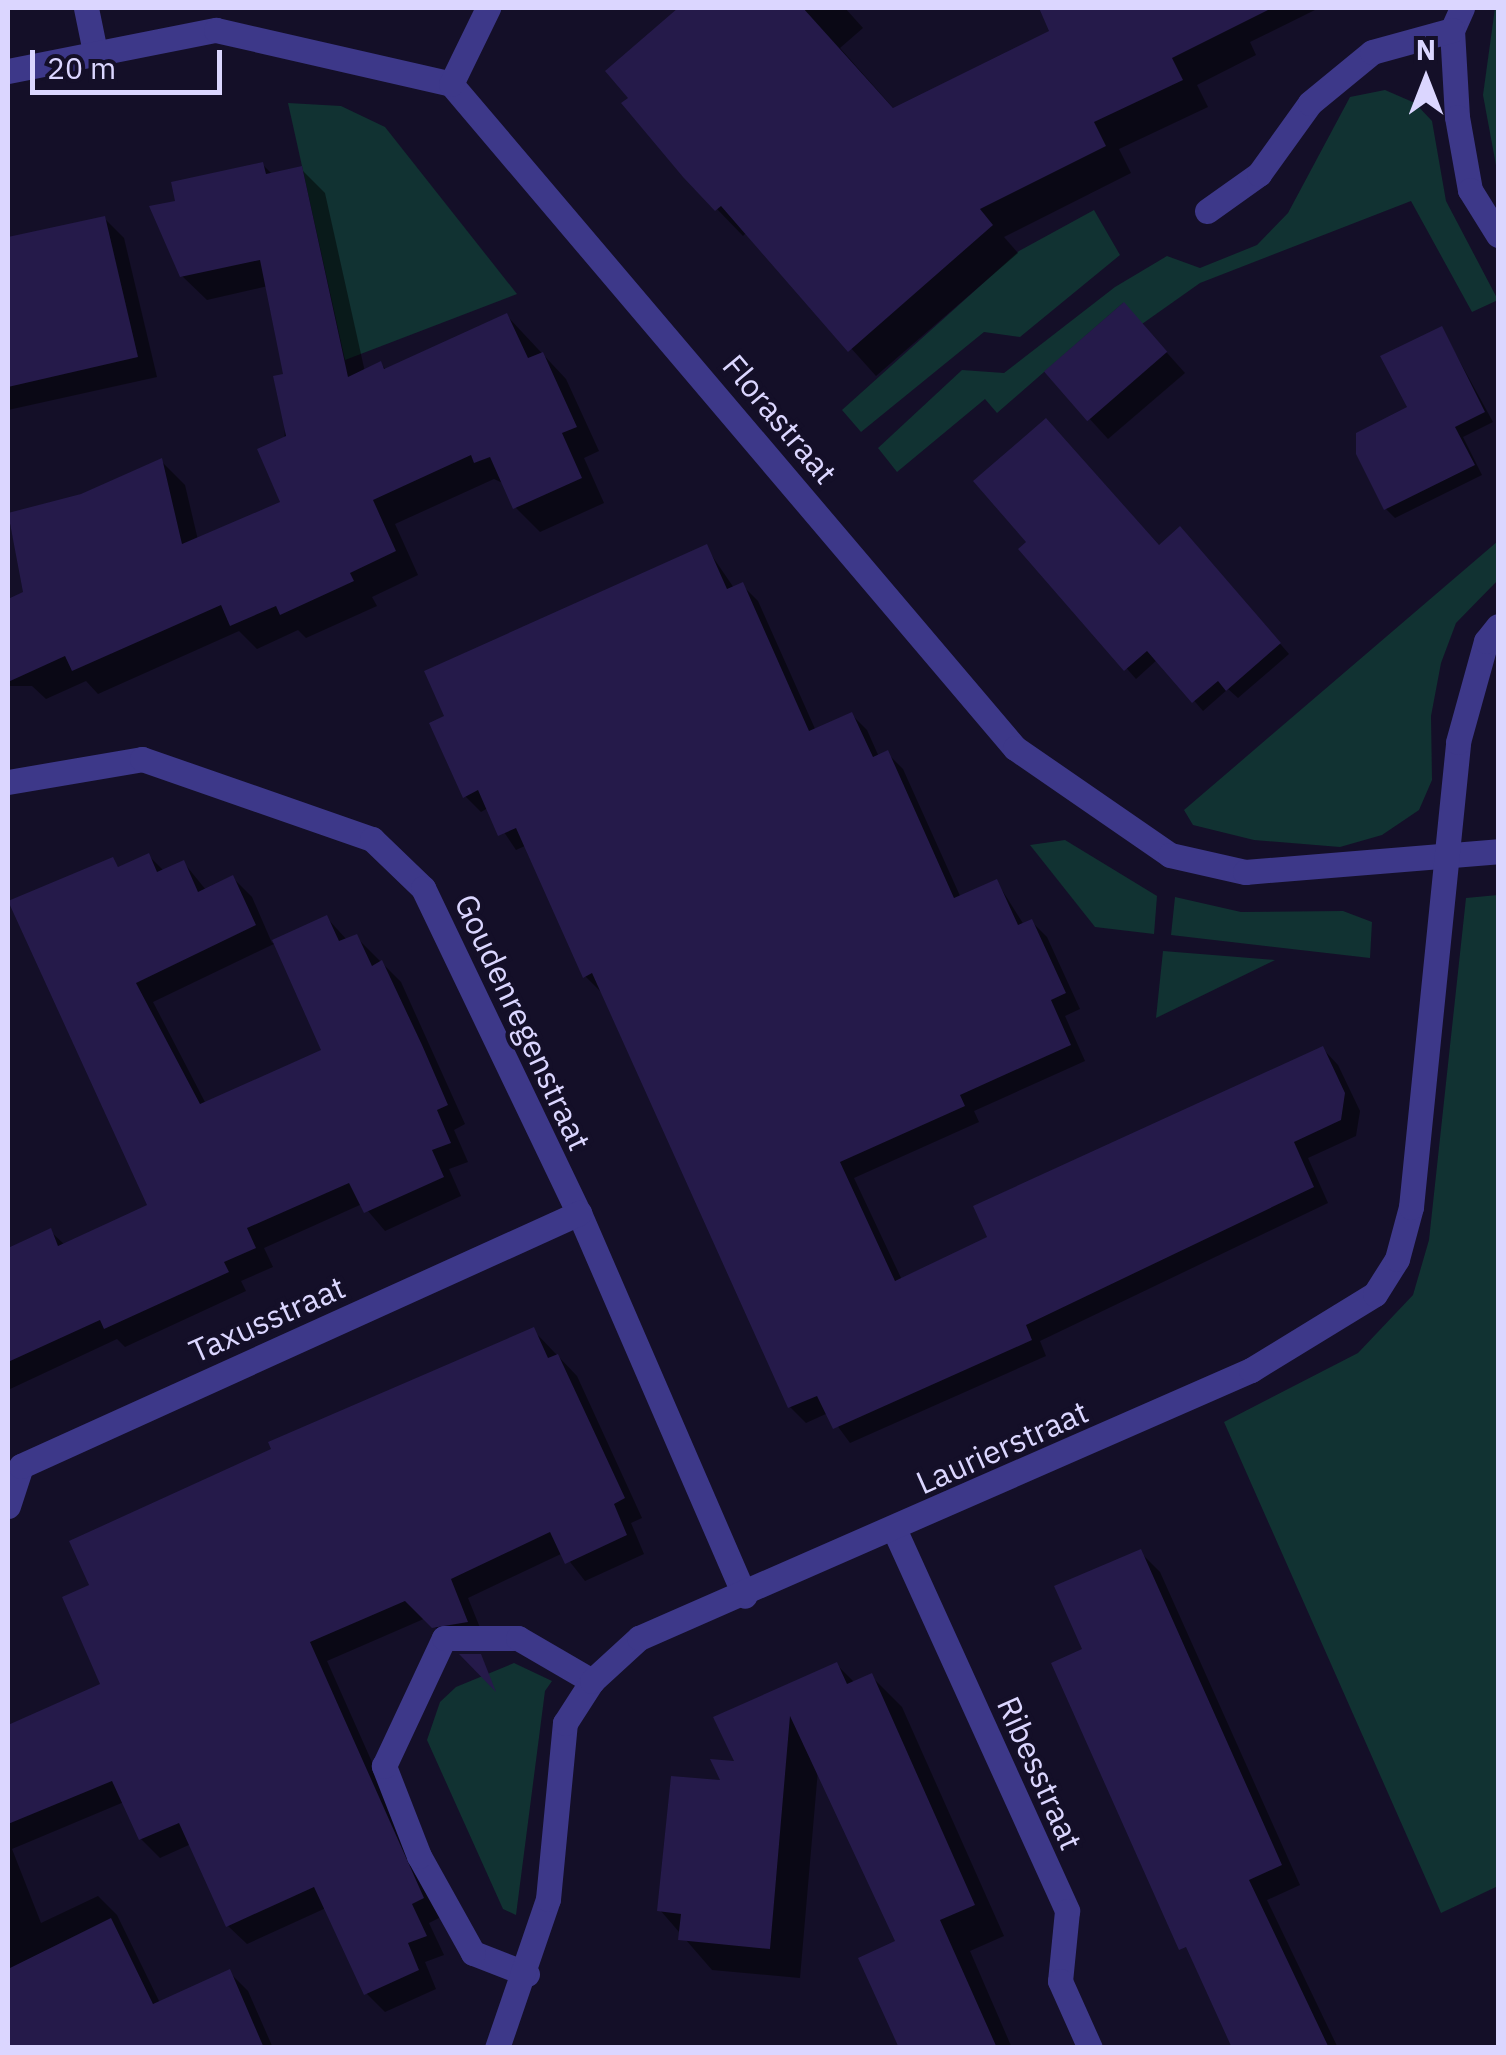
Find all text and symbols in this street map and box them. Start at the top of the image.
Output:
scale bar [35,30,228,92]
north arrow [1376,30,1476,130]
text: N [1416,31,1436,68]
text: 20 m [47,48,116,87]
street label: Florastraat [715,347,845,491]
street label: Goudenregenstraat [447,888,599,1156]
street label: Taxusstraat [183,1268,351,1370]
street label: Laurierstraat [910,1392,1094,1502]
street label: Ribesstraat [989,1690,1091,1856]

